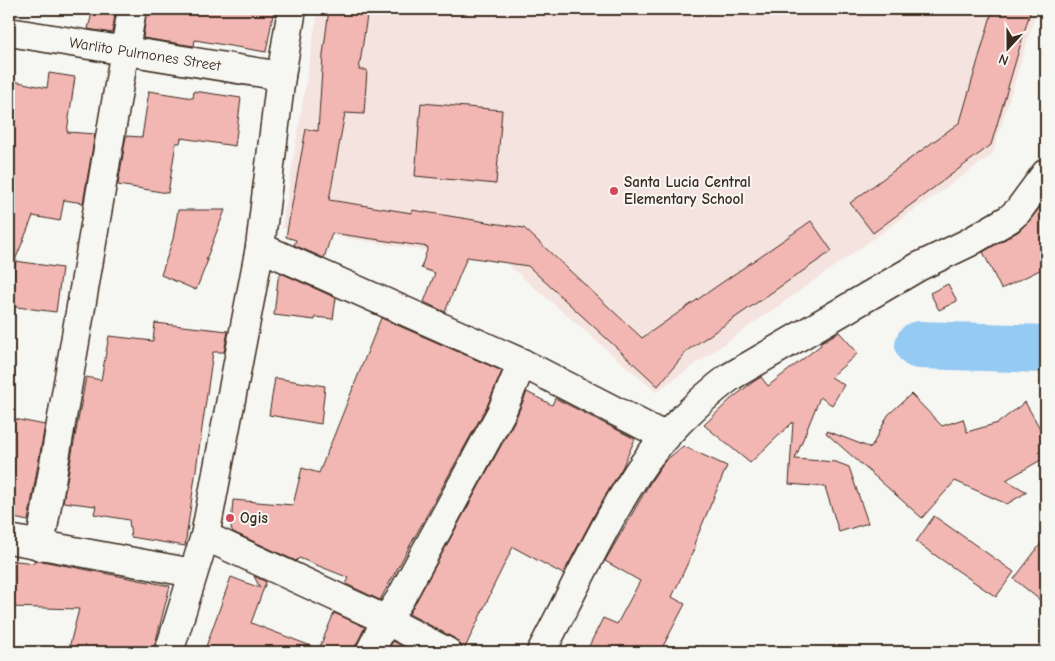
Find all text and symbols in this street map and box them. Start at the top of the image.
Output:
north arrow [982,22,1032,72]
street label: Warlito Pulmones Street [68,33,223,75]
text: N [996,50,1011,69]
place label: Santa Lucia Central Elementary School [624,173,751,208]
marker: Santa Lucia Central Elementary School [608,185,620,197]
place label: Ogis [240,509,268,527]
marker: Ogis [224,512,236,524]

